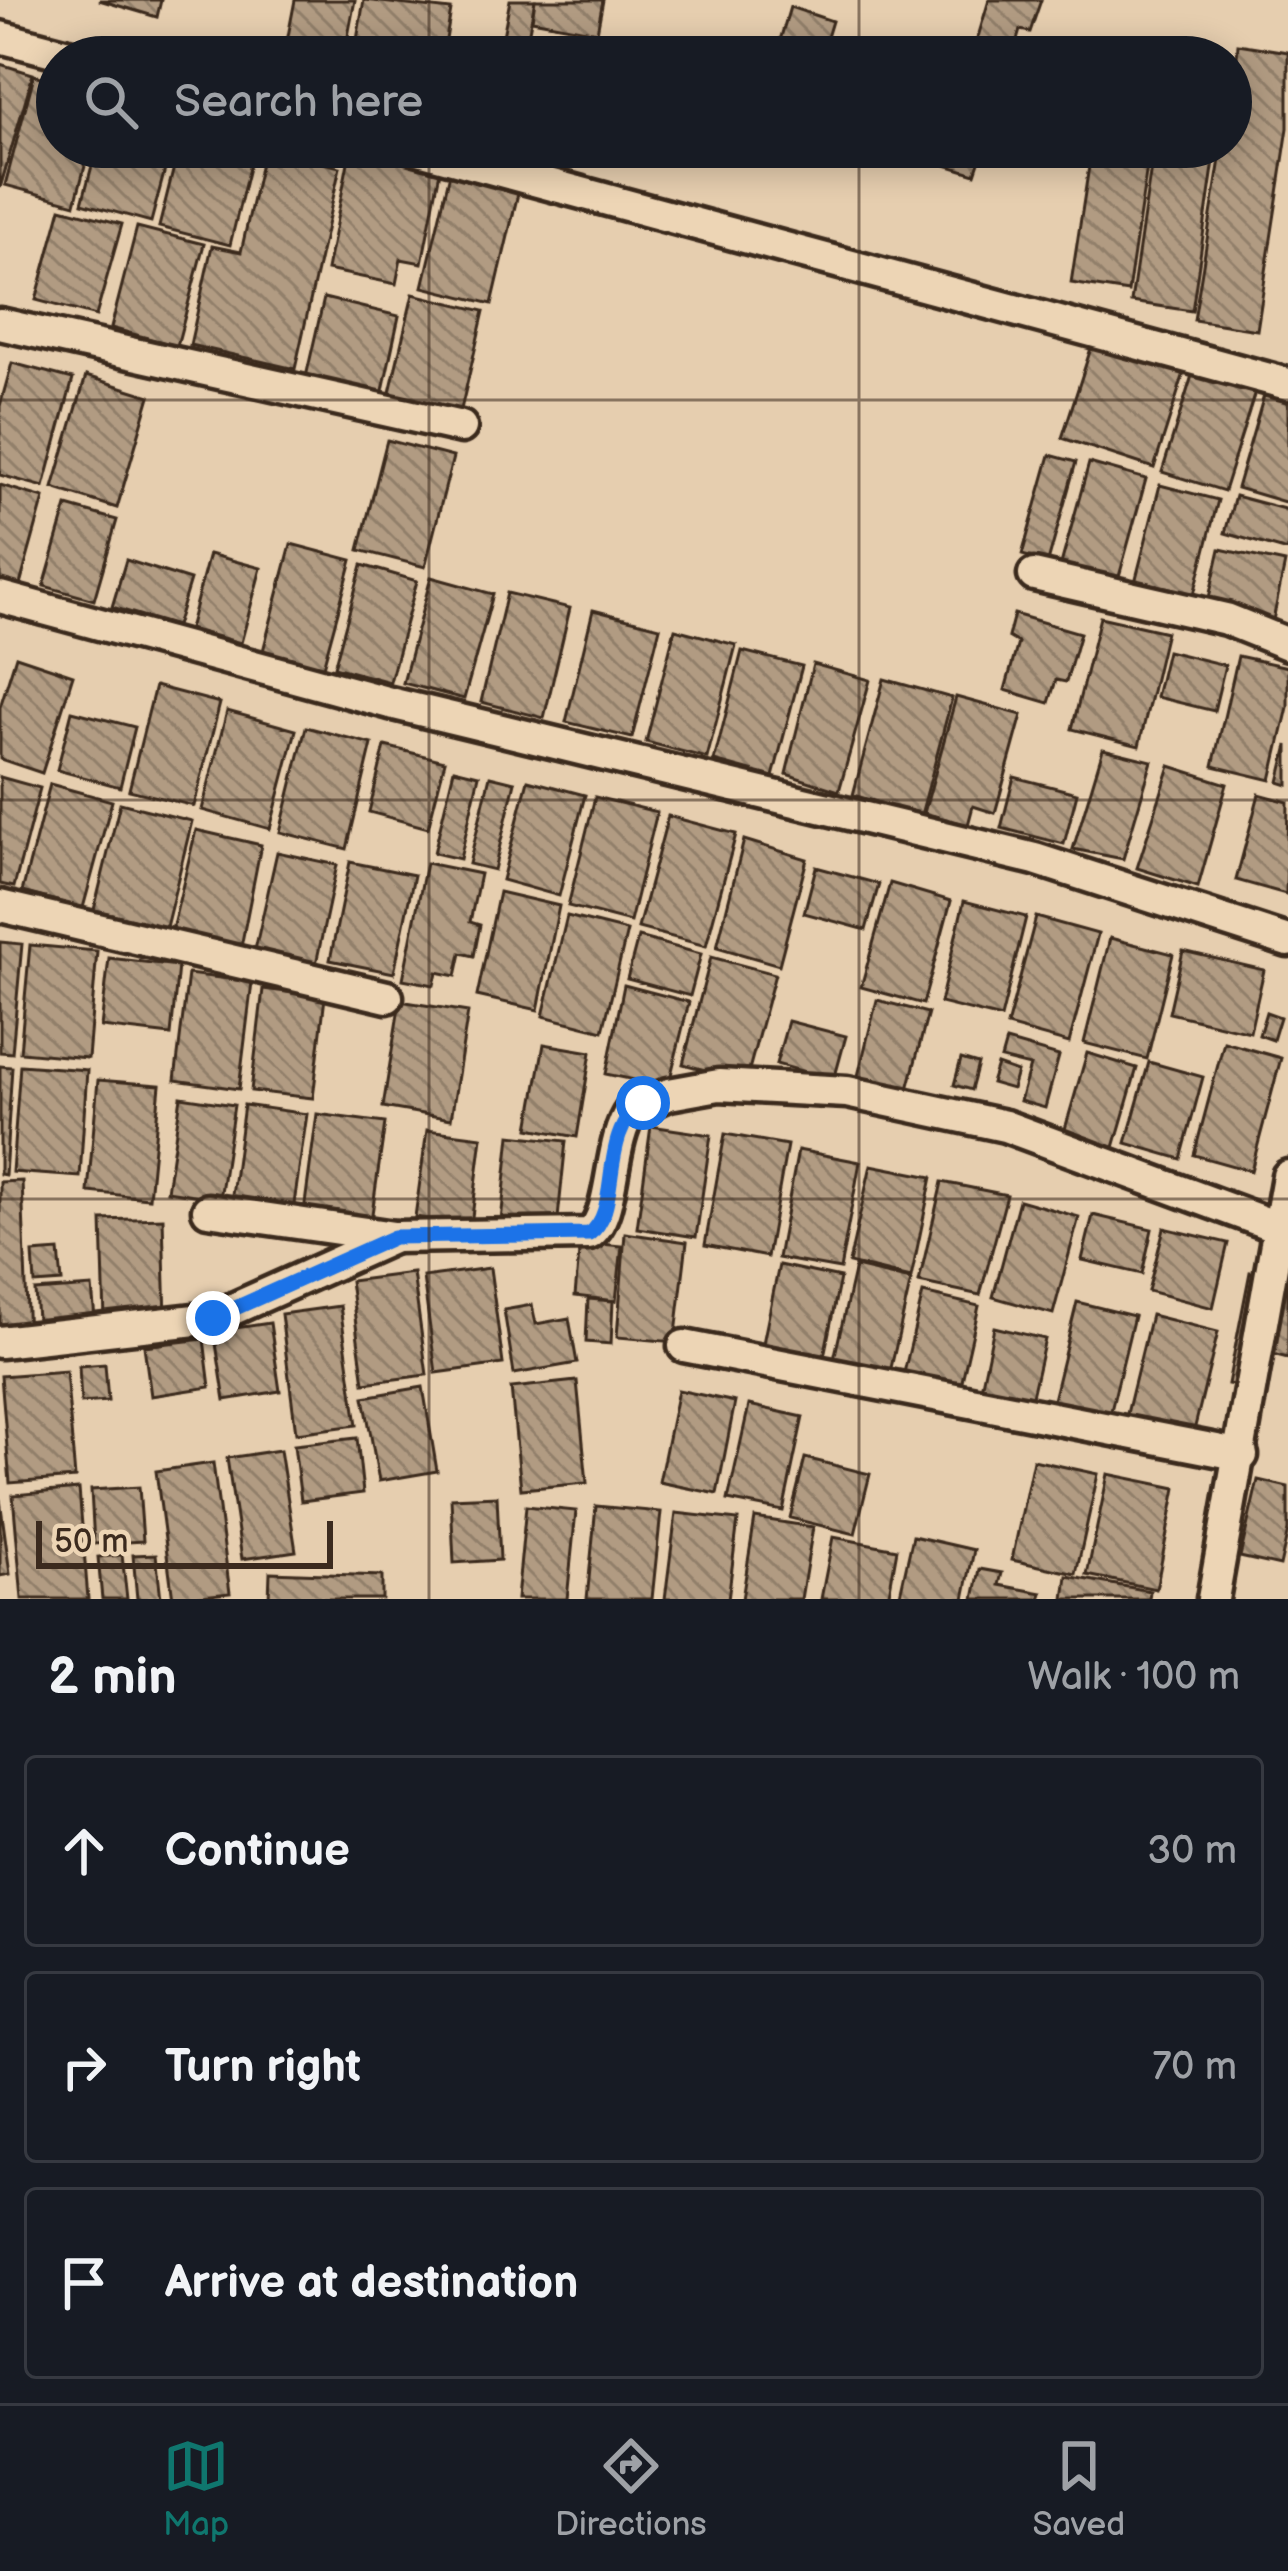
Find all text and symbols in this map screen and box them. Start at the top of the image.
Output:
search box [36,36,1252,168]
icon: search [78,69,144,135]
text: Search here [174,75,423,130]
route start [616,1076,670,1130]
route end [186,1291,240,1345]
scale bar [36,1515,333,1568]
text: 50 m [54,1522,129,1562]
text: 2 min [48,1647,177,1708]
text: Walk · 100 m [1028,1654,1240,1701]
icon: ahead [51,1818,117,1884]
text: Continue [165,1824,350,1879]
text: 30 m [1147,1828,1237,1875]
icon: right [51,2034,117,2100]
text: Turn right [165,2040,361,2095]
text: 70 m [1152,2044,1237,2091]
icon: arrive [51,2250,117,2316]
text: Arrive at destination [165,2256,578,2311]
tab: Map [163,2433,229,2545]
tab: Directions [555,2433,707,2545]
tab: Saved [1032,2433,1125,2545]

